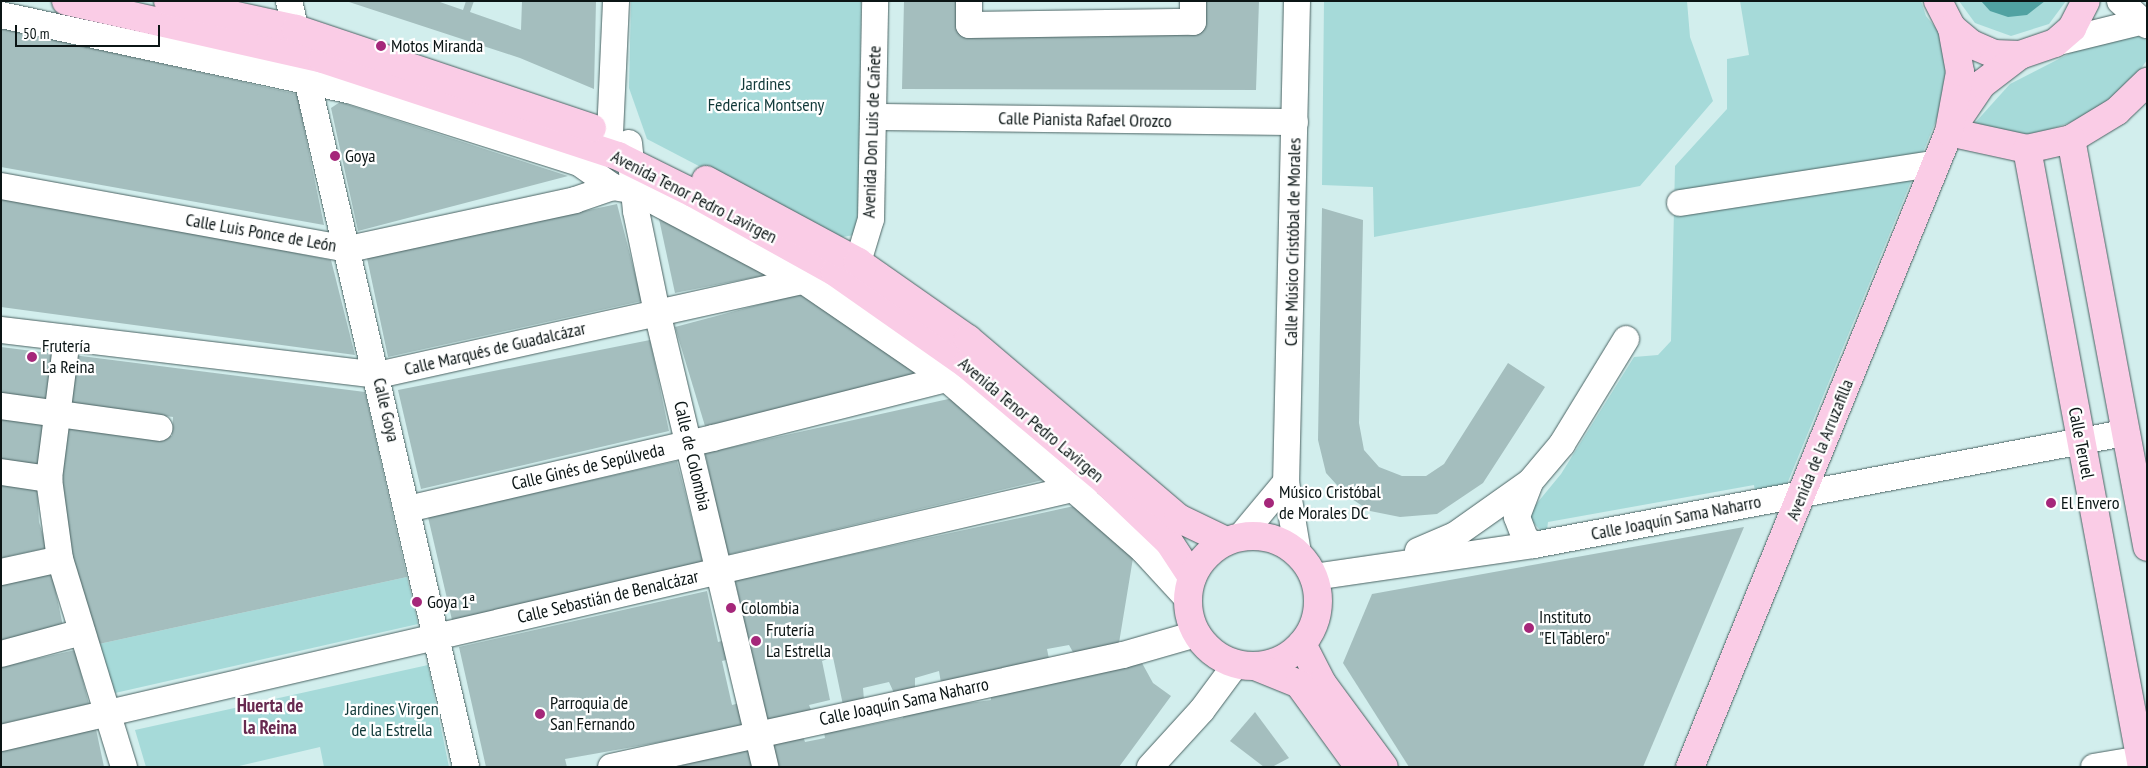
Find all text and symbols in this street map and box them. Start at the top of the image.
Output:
scale bar [18,15,162,47]
text: 50 m [23,24,49,43]
place label: Motos Miranda [391,35,483,57]
marker: Motos Miranda [375,40,387,52]
street label: Avenida Don Luis de Cañete [858,45,886,219]
park label: Jardines Federica Montseny [708,74,824,116]
street label: Calle Pianista Rafael Orozco [998,108,1172,132]
street label: Calle Músico Cristóbal de Morales [1280,138,1306,346]
place label: Goya [345,145,375,167]
street label: Avenida Tenor Pedro Lavirgen [607,146,781,248]
marker: Goya [329,150,341,162]
street label: Calle Luis Ponce de León [184,209,338,257]
street label: Calle Marqués de Guadalcázar [402,318,588,380]
place label: Frutería La Reina [42,336,95,378]
marker: Frutería La Reina [26,351,38,363]
street label: Avenida Tenor Pedro Lavirgen [954,353,1108,487]
street label: Calle Goya [368,376,404,444]
street label: Avenida de la Arruzafilla [1782,376,1858,524]
street label: Calle de Colombia [669,399,715,513]
street label: Calle Teruel [2063,405,2099,481]
street label: Calle Ginés de Sepúlveda [509,439,667,495]
place label: Músico Cristóbal de Morales DC [1279,482,1381,524]
street label: Calle Joaquín Sama Naharro [1589,491,1763,545]
place label: El Envero [2061,492,2119,514]
marker: Músico Cristóbal de Morales DC [1263,497,1275,509]
marker: El Envero [2045,497,2057,509]
street label: Calle Sebastián de Benalcázar [515,566,701,628]
place label: Goya 1ª [427,591,475,613]
marker: Goya 1ª [411,596,423,608]
place label: Colombia [741,597,799,619]
marker: Colombia [725,602,737,614]
place label: Instituto "El Tablero" [1539,607,1610,650]
place label: Frutería La Estrella [766,620,831,662]
marker: Instituto "El Tablero" [1523,622,1535,634]
marker: Frutería La Estrella [750,635,762,647]
street label: Calle Joaquín Sama Naharro [817,673,991,731]
place label: Parroquia de San Fernando [550,693,635,736]
district label: Huerta de la Reina [237,695,303,739]
park label: Jardines Virgen de la Estrella [345,699,439,742]
marker: Parroquia de San Fernando [534,708,546,720]

